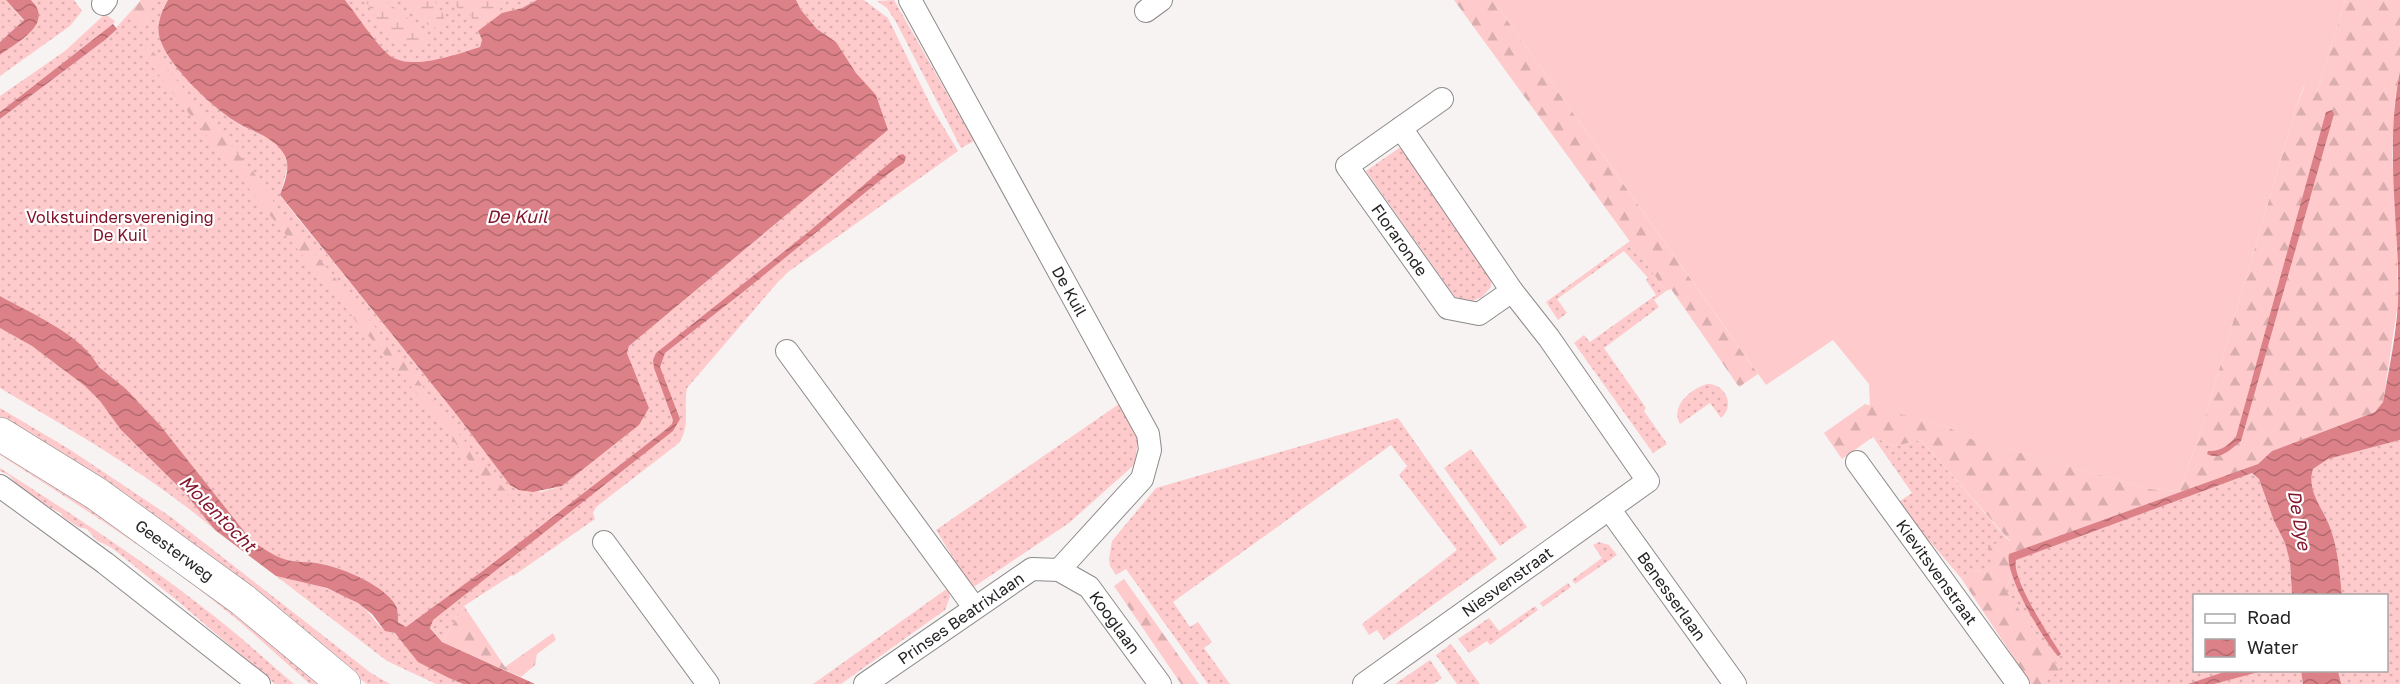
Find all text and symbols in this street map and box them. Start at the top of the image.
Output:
street label: Floraronde [1367,200,1432,280]
water label: De Kuil [486,205,549,227]
park label: Volkstuindersvereniging De Kuil [26,207,214,245]
street label: De Kuil [1048,262,1091,320]
water label: Molentocht [175,470,262,557]
water label: De Dye [2284,488,2316,553]
street label: Geesterweg [131,515,218,586]
street label: Kievitsvenstraat [1892,515,1982,629]
street label: Niesvenstraat [1458,542,1557,621]
street label: Benesserlaan [1633,548,1711,644]
street label: Prinses Beatrixlaan [894,568,1028,669]
street label: Kooglaan [1085,587,1144,658]
legend [2193,594,2388,672]
text: Road [2247,606,2291,628]
text: Water [2247,636,2298,658]

